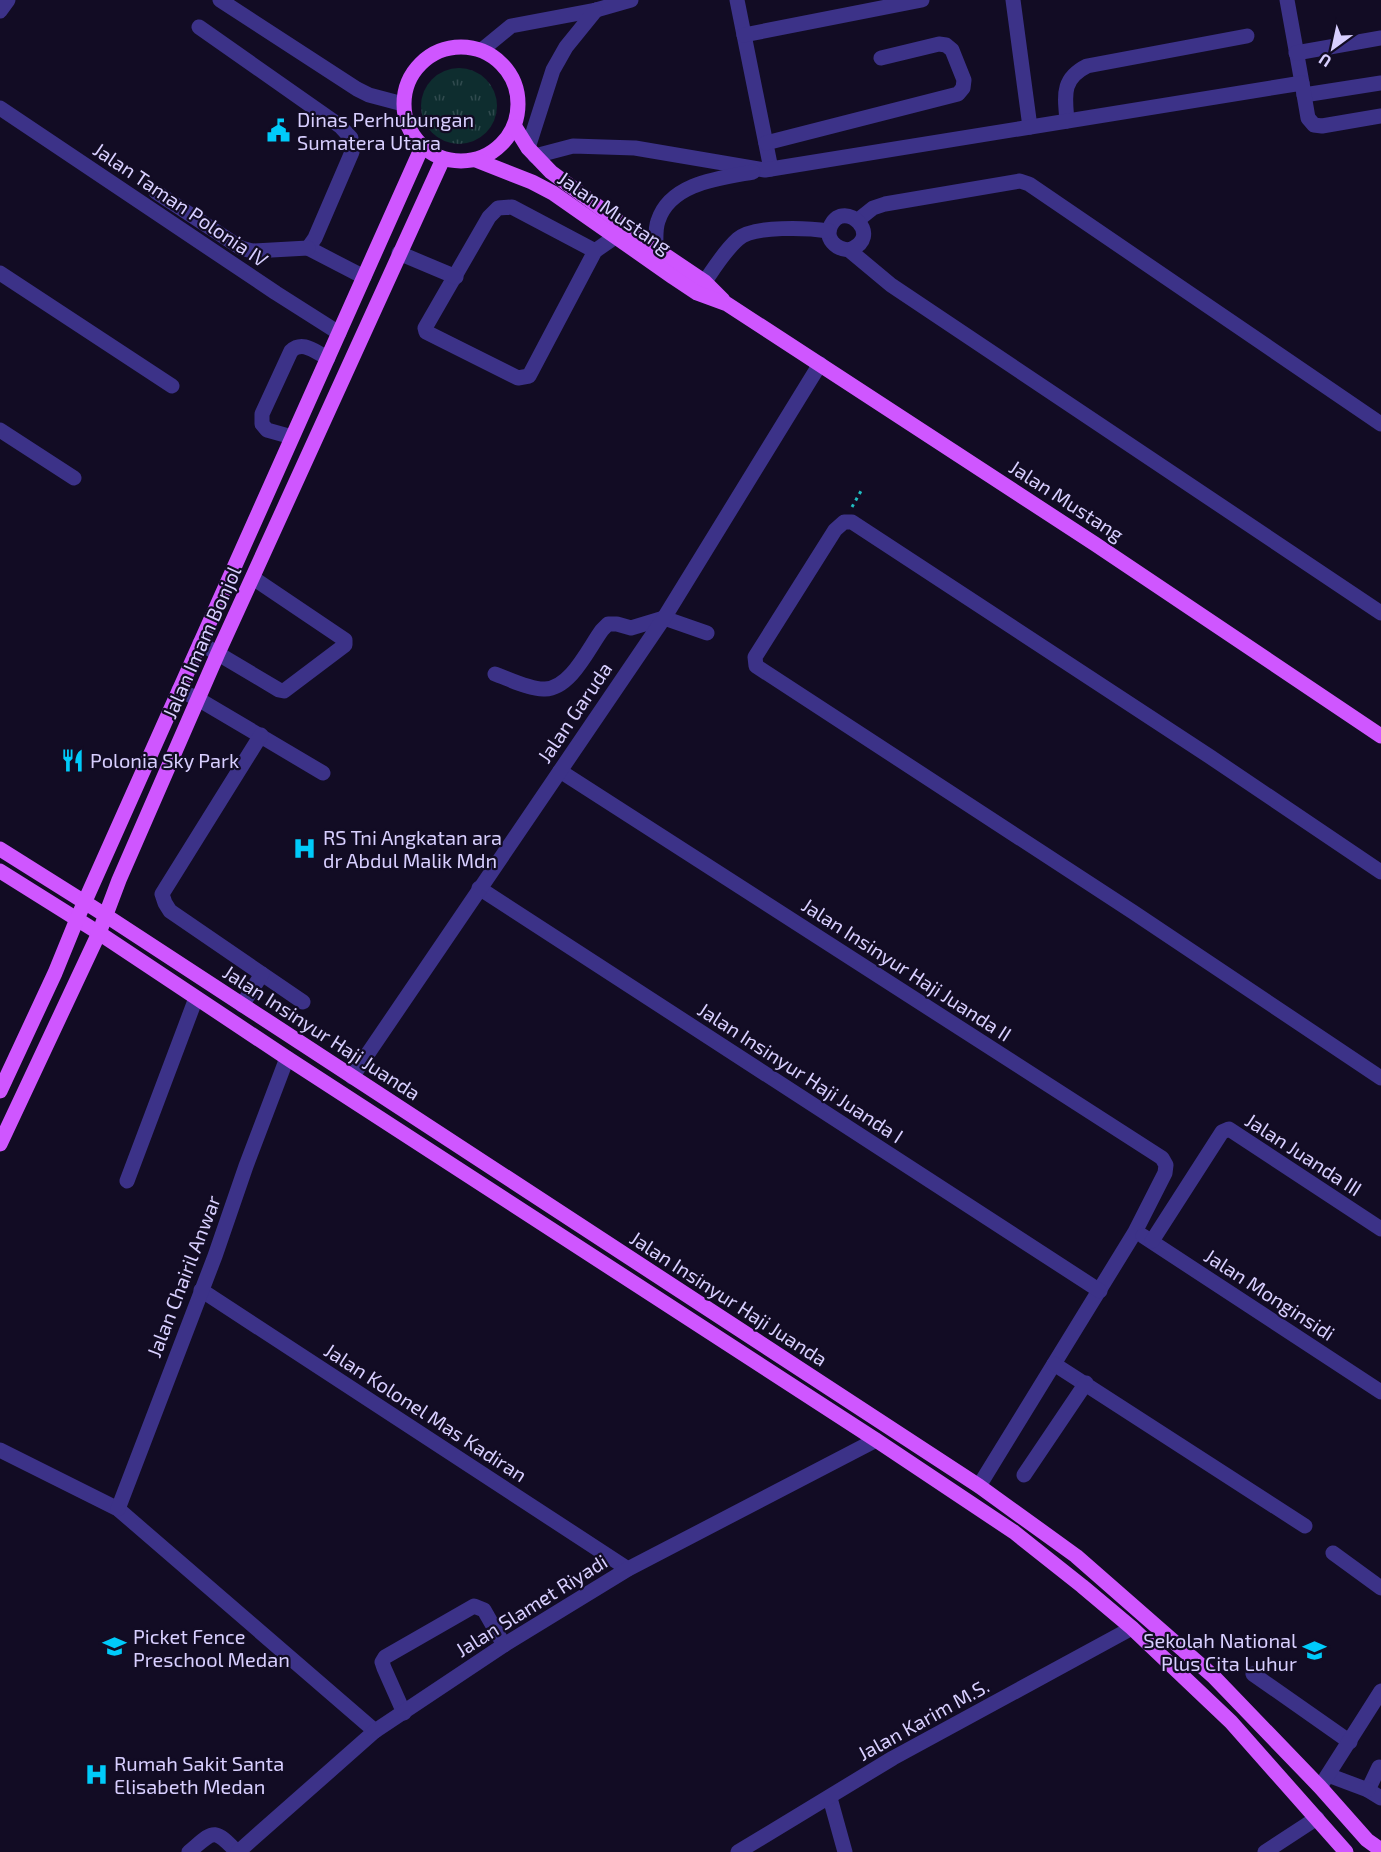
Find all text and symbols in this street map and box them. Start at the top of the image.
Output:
north arrow [1303,18,1363,78]
text: U [1315,50,1334,72]
place label: Dinas Perhubungan Sumatera Utara [297,107,474,154]
public building icon: Dinas Perhubungan Sumatera Utara [266,118,292,144]
street label: Jalan Taman Polonia IV [89,137,273,271]
street label: Jalan Mustang [554,165,676,259]
street label: Jalan Mustang [1005,454,1129,546]
street label: Jalan Imam Bonjol [157,562,245,722]
street label: Jalan Garuda [532,657,616,767]
restaurant icon: Polonia Sky Park [59,747,85,773]
place label: Polonia Sky Park [90,748,239,772]
place label: RS Tni Angkatan ara dr Abdul Malik Mdn [323,825,502,872]
hospital icon: RS Tni Angkatan ara dr Abdul Malik Mdn [292,835,318,861]
street label: Jalan Insinyur Haji Juanda II [798,892,1016,1046]
street label: Jalan Insinyur Haji Juanda [219,959,425,1105]
street label: Jalan Insinyur Haji Juanda I [694,997,908,1147]
street label: Jalan Juanda III [1241,1107,1367,1201]
street label: Jalan Chairil Anwar [141,1192,225,1360]
street label: Jalan Insinyur Haji Juanda [626,1225,832,1371]
street label: Jalan Monginsidi [1200,1243,1340,1345]
street label: Jalan Kolonel Mas Kadiran [320,1338,532,1486]
street label: Jalan Slamet Riyadi [451,1549,611,1661]
place label: Picket Fence Preschool Medan [133,1624,290,1671]
place label: Sekolah National Plus Cita Luhur [1143,1628,1297,1675]
school or university icon: Picket Fence Preschool Medan [102,1634,128,1660]
school or university icon: Sekolah National Plus Cita Luhur [1302,1638,1328,1664]
street label: Jalan Karim M.S. [853,1673,993,1765]
place label: Rumah Sakit Santa Elisabeth Medan [114,1751,284,1798]
hospital icon: Rumah Sakit Santa Elisabeth Medan [83,1762,109,1788]

